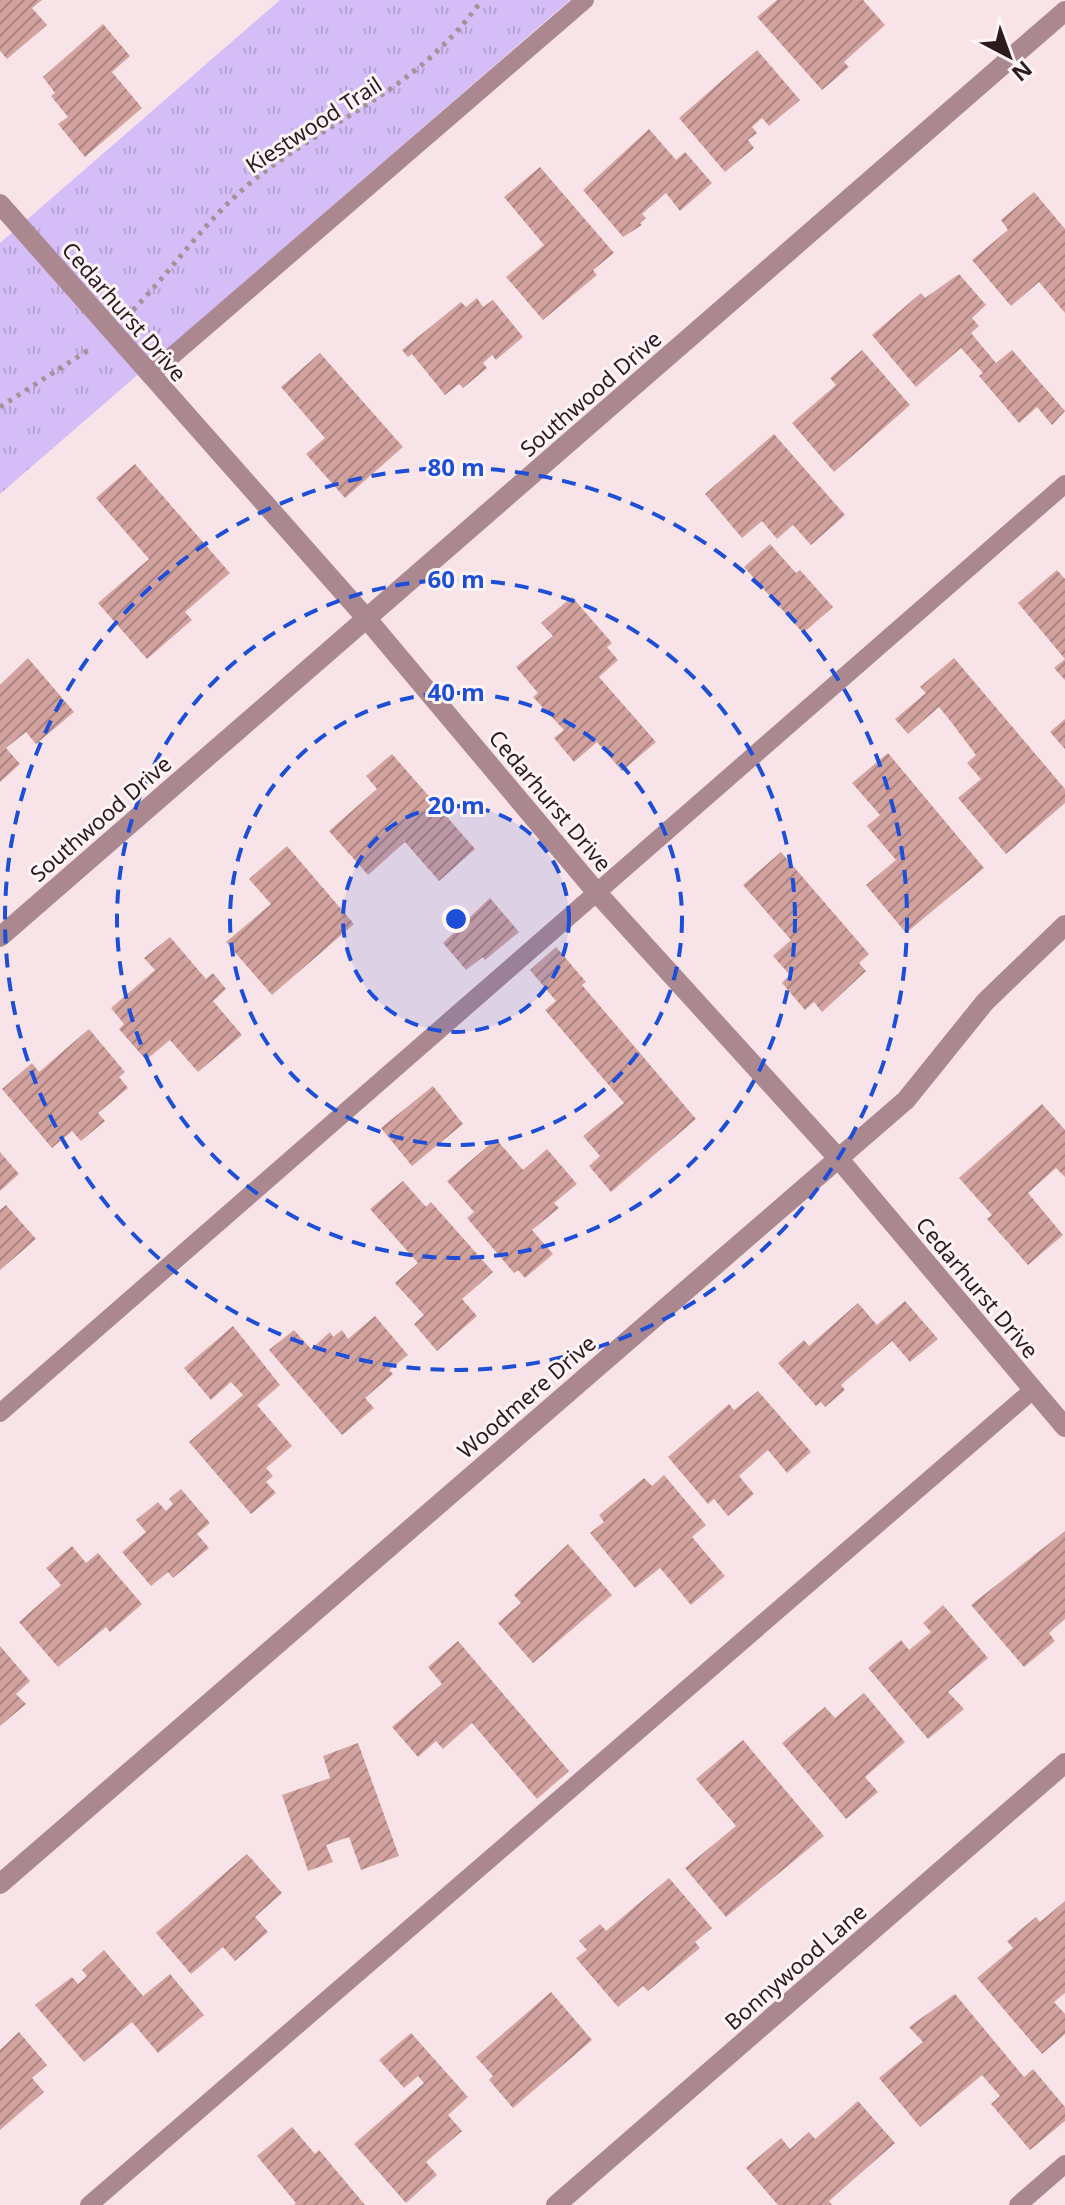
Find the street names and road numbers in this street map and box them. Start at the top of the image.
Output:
street label: Kiestwood Trail [239,69,387,179]
street label: Cedarhurst Drive [56,235,194,387]
street label: Southwood Drive [513,323,667,463]
street label: Cedarhurst Drive [483,723,619,877]
street label: Southwood Drive [23,748,177,888]
street label: Cedarhurst Drive [910,1210,1046,1364]
street label: Woodmere Drive [450,1327,602,1465]
street label: Bonnywood Lane [718,1896,872,2036]

